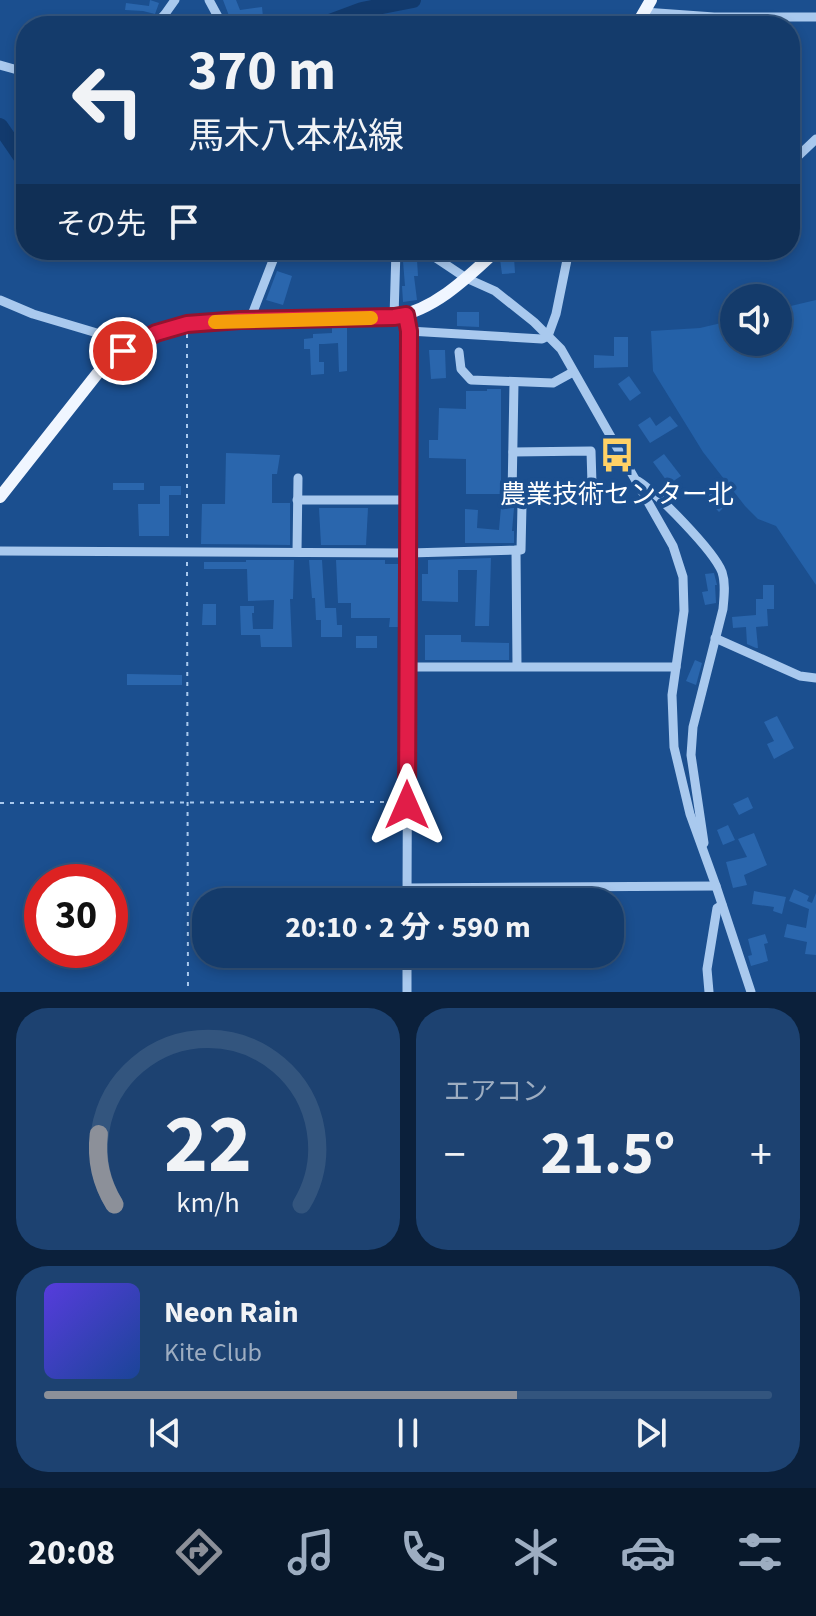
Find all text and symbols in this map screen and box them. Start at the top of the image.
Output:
text: 370 m [188,32,336,111]
icon: left [56,48,160,152]
text: 馬木八本松線 [188,111,404,162]
icon: arrive [162,200,206,244]
text: その先 [56,203,146,246]
map controls [720,284,792,356]
button: sound [720,284,792,356]
pin [89,317,157,385]
icon: arrive [101,329,145,373]
bus stop icon: 農業技術センター北 [598,436,636,474]
place label: 農業技術センター北 [500,476,734,513]
position arrow [365,763,449,847]
speed limit sign: 30 [24,864,128,968]
text: 20:10 · 2 分 · 590 m [285,906,531,949]
text: エアコン [444,1073,548,1110]
text: 22 [164,1086,252,1204]
text: 21.5° [541,1112,675,1197]
text: − [444,1124,466,1187]
text: + [750,1124,772,1187]
text: km/h [176,1183,240,1223]
text: Neon Rain [164,1291,299,1334]
text: Kite Club [164,1334,262,1371]
icon: previous [143,1411,187,1455]
icon: pause [386,1411,430,1455]
icon: next [629,1411,673,1455]
icon: directions [171,1524,227,1580]
icon: music [283,1524,339,1580]
icon: phone [395,1524,451,1580]
icon: climate [508,1524,564,1580]
icon: car [620,1524,676,1580]
icon: filters [732,1524,788,1580]
text: 20:08 [28,1527,115,1578]

